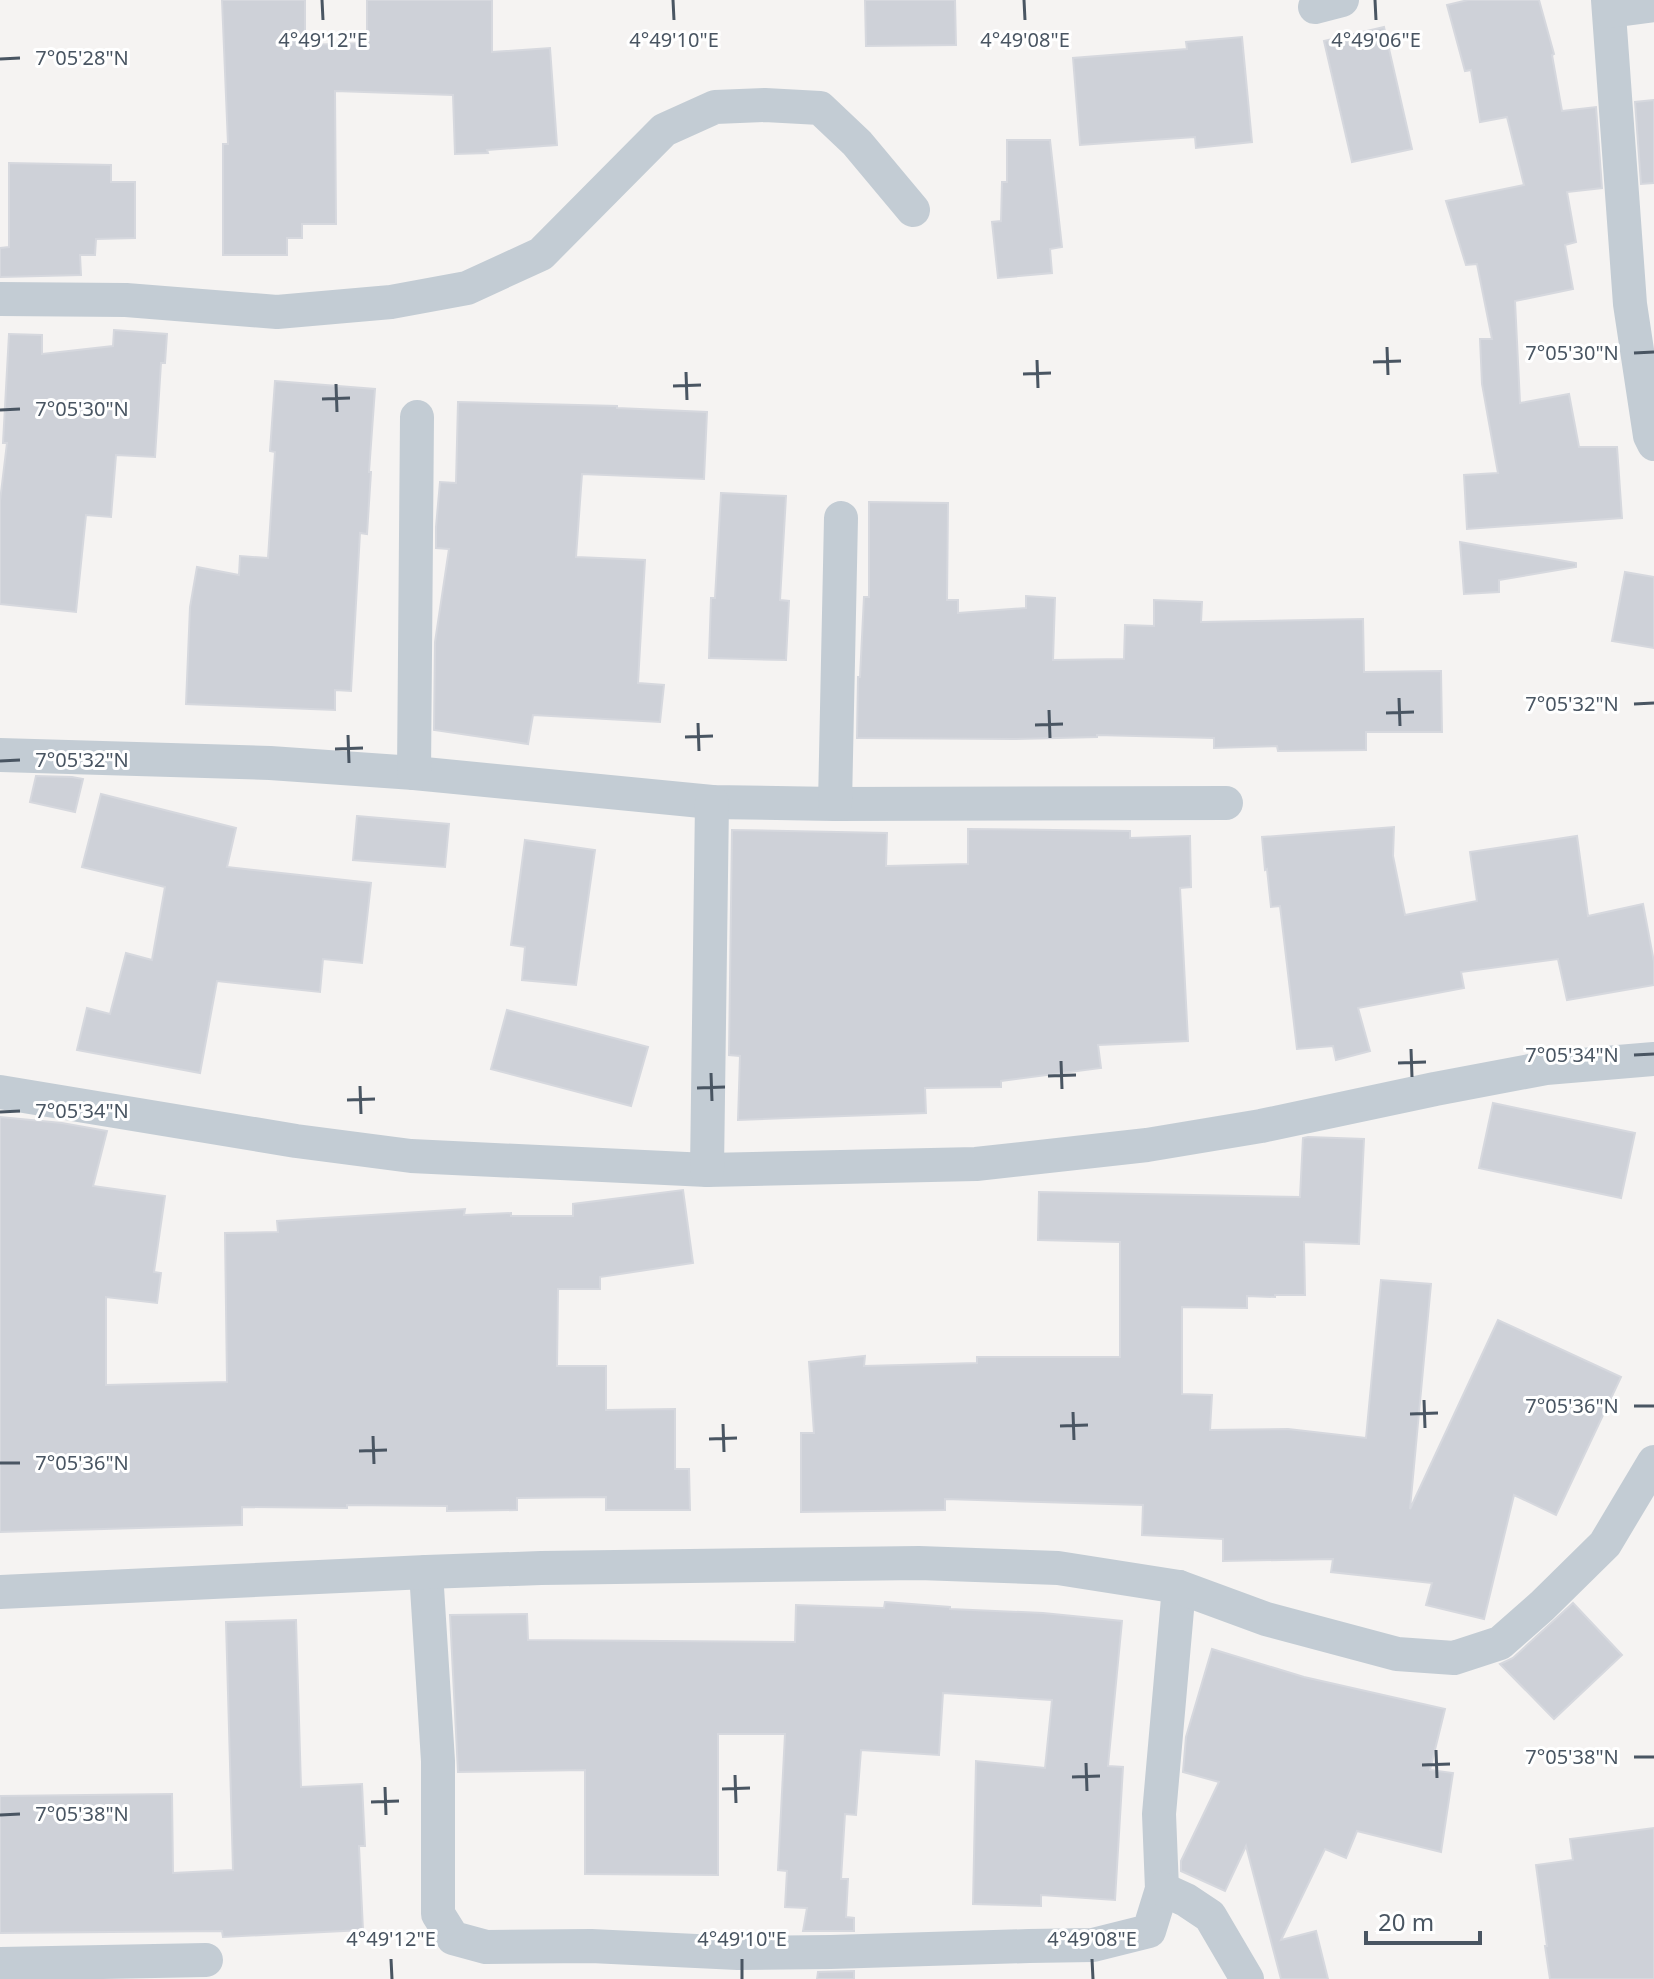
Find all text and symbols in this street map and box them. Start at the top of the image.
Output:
text: 4°49'12"E [278,26,368,53]
text: 4°49'10"E [629,26,719,53]
text: 4°49'08"E [980,26,1070,53]
text: 4°49'06"E [1331,26,1421,53]
text: 7°05'28"N [35,44,129,71]
text: 7°05'30"N [1525,339,1619,366]
text: 7°05'30"N [35,395,129,422]
text: 7°05'32"N [1525,690,1619,717]
text: 7°05'32"N [35,746,129,773]
text: 7°05'34"N [1525,1041,1619,1068]
text: 7°05'34"N [35,1097,129,1124]
text: 7°05'36"N [1525,1392,1619,1419]
text: 7°05'36"N [35,1449,129,1476]
text: 7°05'38"N [1525,1743,1619,1770]
text: 7°05'38"N [35,1800,129,1827]
scale bar [1366,1895,1480,1945]
text: 20 m [1378,1905,1434,1938]
text: 4°49'12"E [346,1925,436,1952]
text: 4°49'10"E [697,1925,787,1952]
text: 4°49'08"E [1047,1925,1137,1952]

